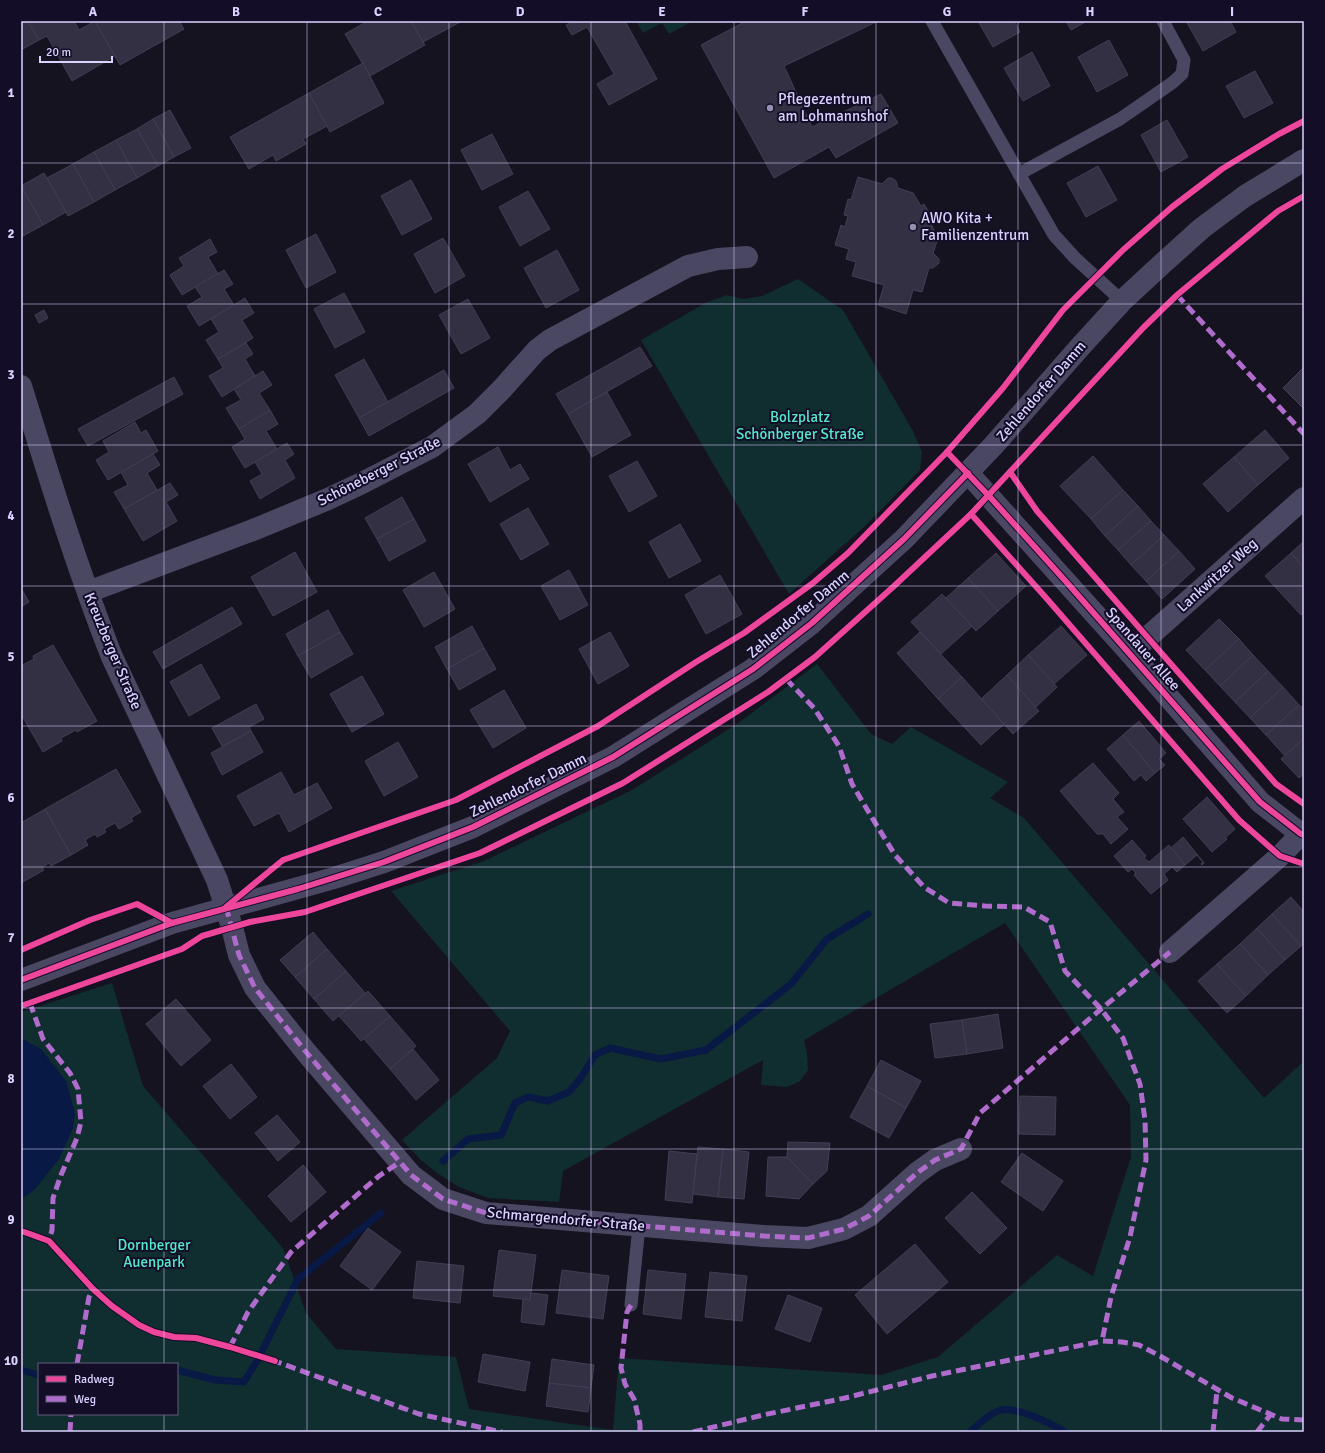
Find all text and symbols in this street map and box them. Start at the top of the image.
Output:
text: A [89,4,98,20]
text: B [232,4,240,20]
text: C [374,4,382,20]
text: D [516,4,525,20]
text: E [658,4,666,20]
text: F [802,4,809,20]
text: G [943,4,951,20]
text: H [1086,4,1094,20]
text: I [1230,4,1234,20]
scale bar [40,38,112,64]
text: 20 m [46,45,71,60]
text: 1 [7,85,15,101]
place label: Pflegezentrum am Lohmannshof [778,90,889,125]
marker: Pflegezentrum am Lohmannshof [765,103,775,113]
place label: AWO Kita + Familienzentrum [921,209,1029,244]
marker: AWO Kita + Familienzentrum [908,222,918,232]
text: 2 [7,226,15,242]
street label: Zehlendorfer Damm [992,337,1090,445]
text: 3 [7,367,15,383]
park label: Bolzplatz Schönberger Straße [736,408,864,443]
street label: Schöneberger Straße [314,432,444,510]
text: 4 [7,508,15,524]
street label: Lankwitzer Weg [1173,534,1261,616]
street label: Zehlendorfer Damm [743,566,853,662]
street label: Kreuzberger Straße [80,590,146,712]
street label: Spandauer Allee [1102,604,1184,694]
text: 5 [7,649,15,665]
street label: Zehlendorfer Damm [467,749,589,821]
text: 6 [7,790,15,806]
text: 7 [7,930,15,946]
text: 8 [7,1071,15,1087]
street label: Schmargendorfer Straße [486,1203,646,1235]
text: 9 [7,1212,15,1228]
park label: Dornberger Auenpark [118,1236,191,1271]
text: 10 [4,1353,18,1369]
legend [38,1363,178,1415]
text: Radweg [74,1372,114,1387]
text: Weg [74,1392,96,1407]

